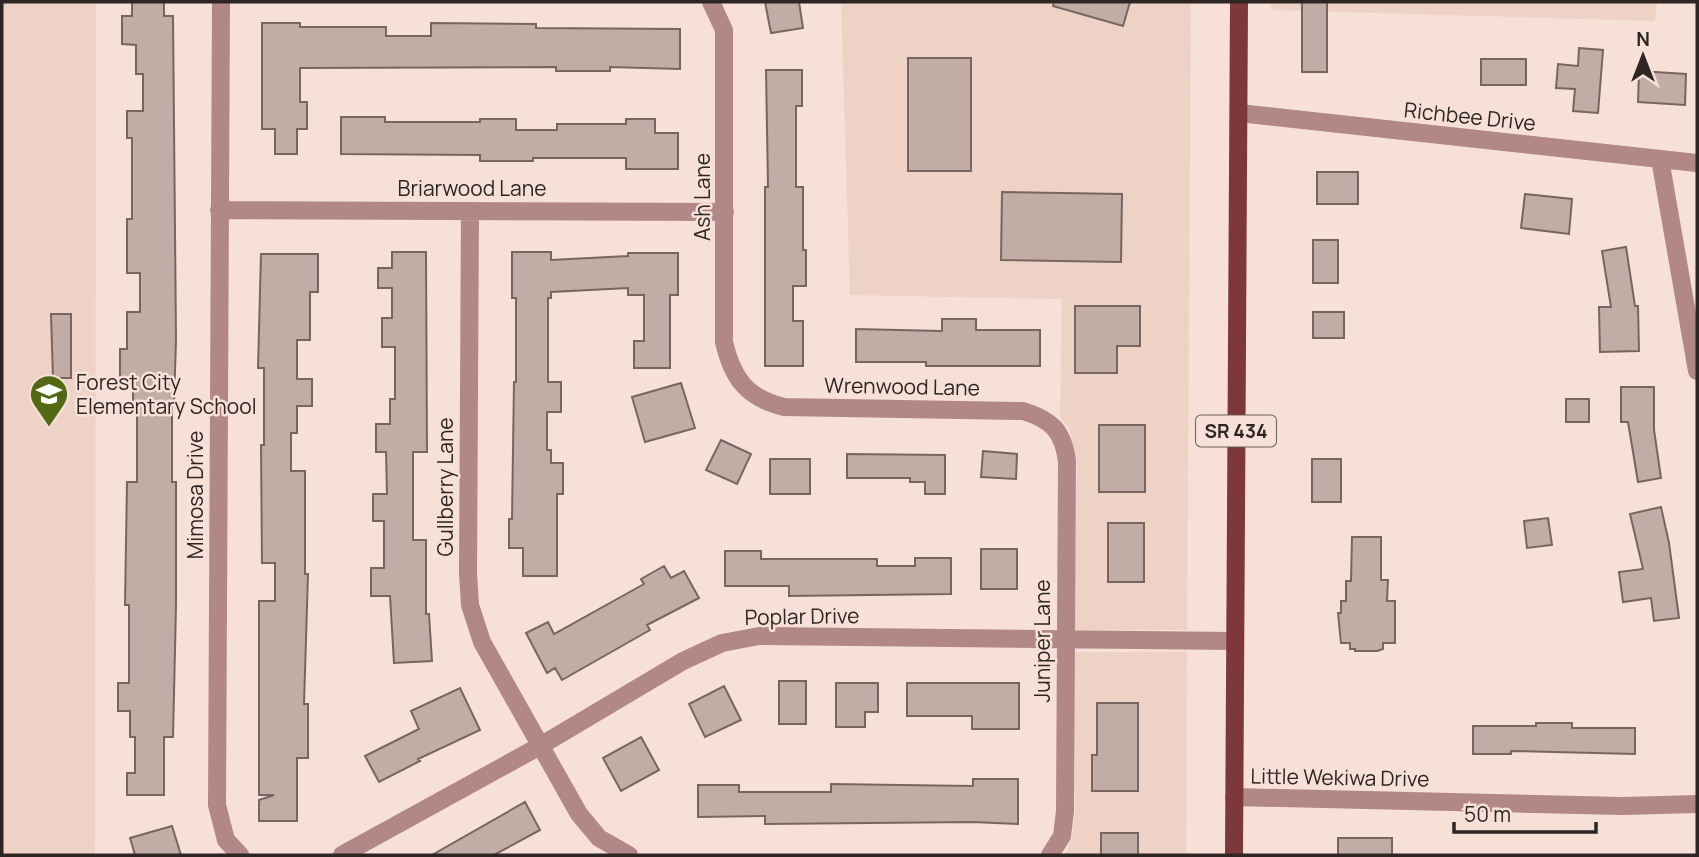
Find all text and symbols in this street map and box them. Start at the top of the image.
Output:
north arrow [1608,21,1678,91]
text: N [1636,26,1650,52]
street label: Richbee Drive [1403,95,1537,137]
street label: Ash Lane [688,153,716,241]
street label: Briarwood Lane [398,174,546,202]
place label: Forest City Elementary School [76,368,257,420]
street label: Wrenwood Lane [824,371,980,401]
school or university icon: Forest City Elementary School [28,373,70,428]
road number: SR 434 [1196,416,1276,446]
street label: Gullberry Lane [431,417,459,557]
street label: Mimosa Drive [181,431,209,559]
street label: Juniper Lane [1028,579,1056,703]
street label: Poplar Drive [744,601,860,631]
street label: Little Wekiwa Drive [1250,761,1430,793]
scale bar [1454,790,1596,834]
text: 50 m [1464,800,1511,828]

